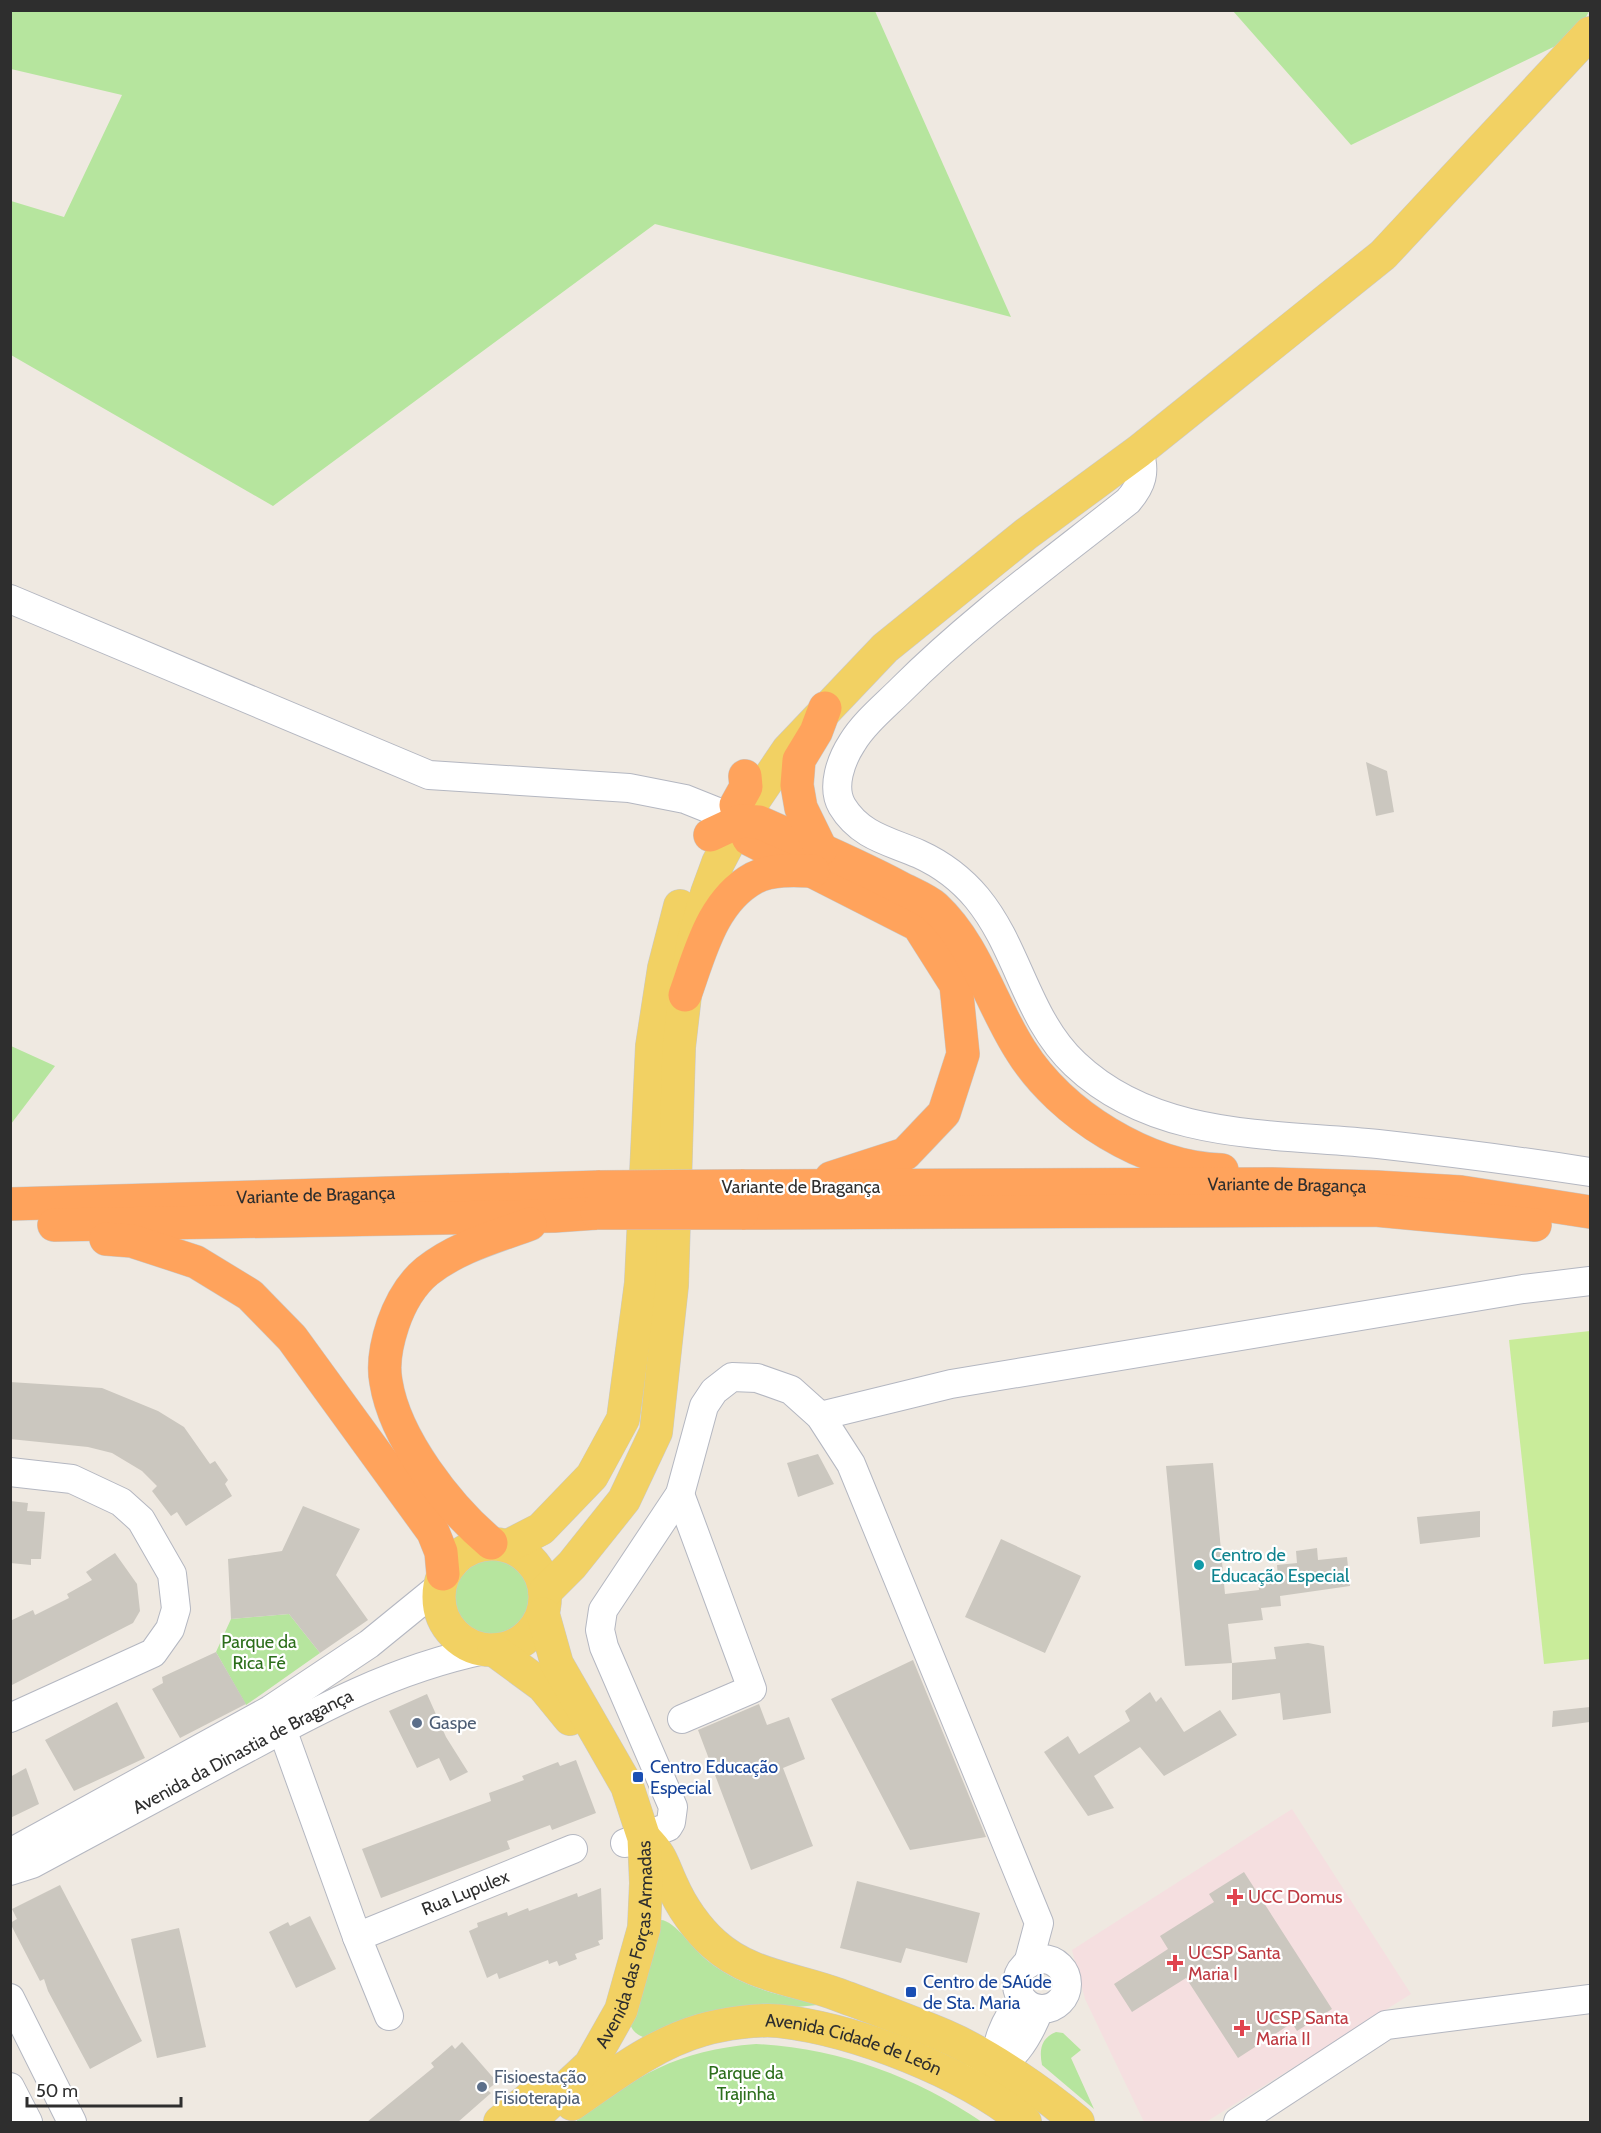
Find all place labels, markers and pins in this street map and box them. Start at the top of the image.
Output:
place label: Centro de Educação Especial [1211,1544,1350,1587]
marker: Centro de Educação Especial [1192,1558,1206,1572]
place label: Gaspe [429,1712,476,1734]
marker: Gaspe [410,1716,424,1730]
place label: Centro Educação Especial [650,1756,778,1799]
marker: Centro Educação Especial [631,1770,645,1784]
place label: UCC Domus [1248,1886,1343,1908]
marker: UCC Domus [1226,1888,1244,1906]
place label: UCSP Santa Maria I [1188,1942,1281,1985]
marker: UCSP Santa Maria I [1166,1954,1184,1972]
place label: Centro de SAúde de Sta. Maria [923,1971,1052,2014]
marker: Centro de SAúde de Sta. Maria [904,1985,918,1999]
place label: UCSP Santa Maria II [1256,2007,1349,2050]
marker: UCSP Santa Maria II [1233,2019,1251,2037]
place label: Fisioestação Fisioterapia [494,2066,586,2109]
marker: Fisioestação Fisioterapia [475,2080,489,2094]

